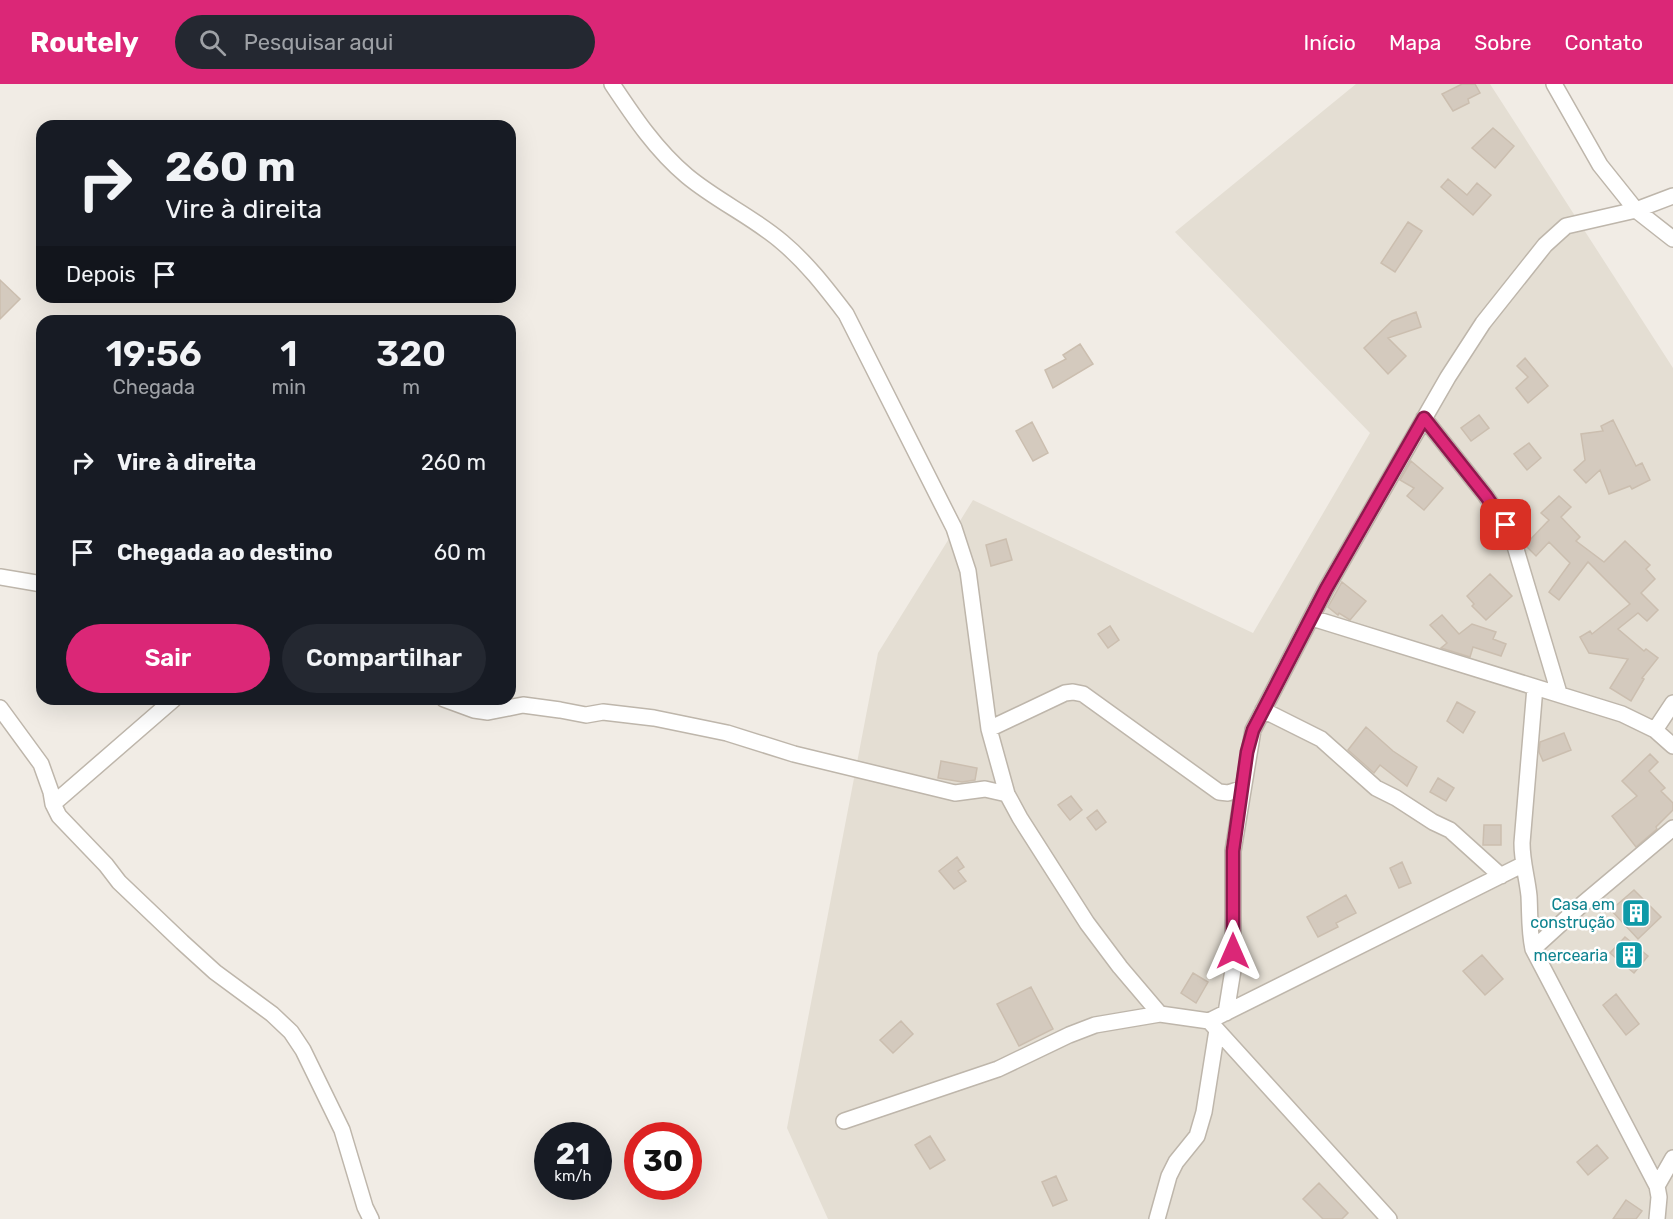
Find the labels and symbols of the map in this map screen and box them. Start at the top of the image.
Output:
pin [1480,499,1531,550]
place label: Casa em construção [1530,895,1615,932]
building icon: Casa em construção [1620,897,1652,929]
position arrow [1201,919,1265,983]
building icon: mercearia [1613,939,1645,971]
place label: mercearia [1533,946,1608,965]
speed limit sign: 30 [624,1122,702,1200]

